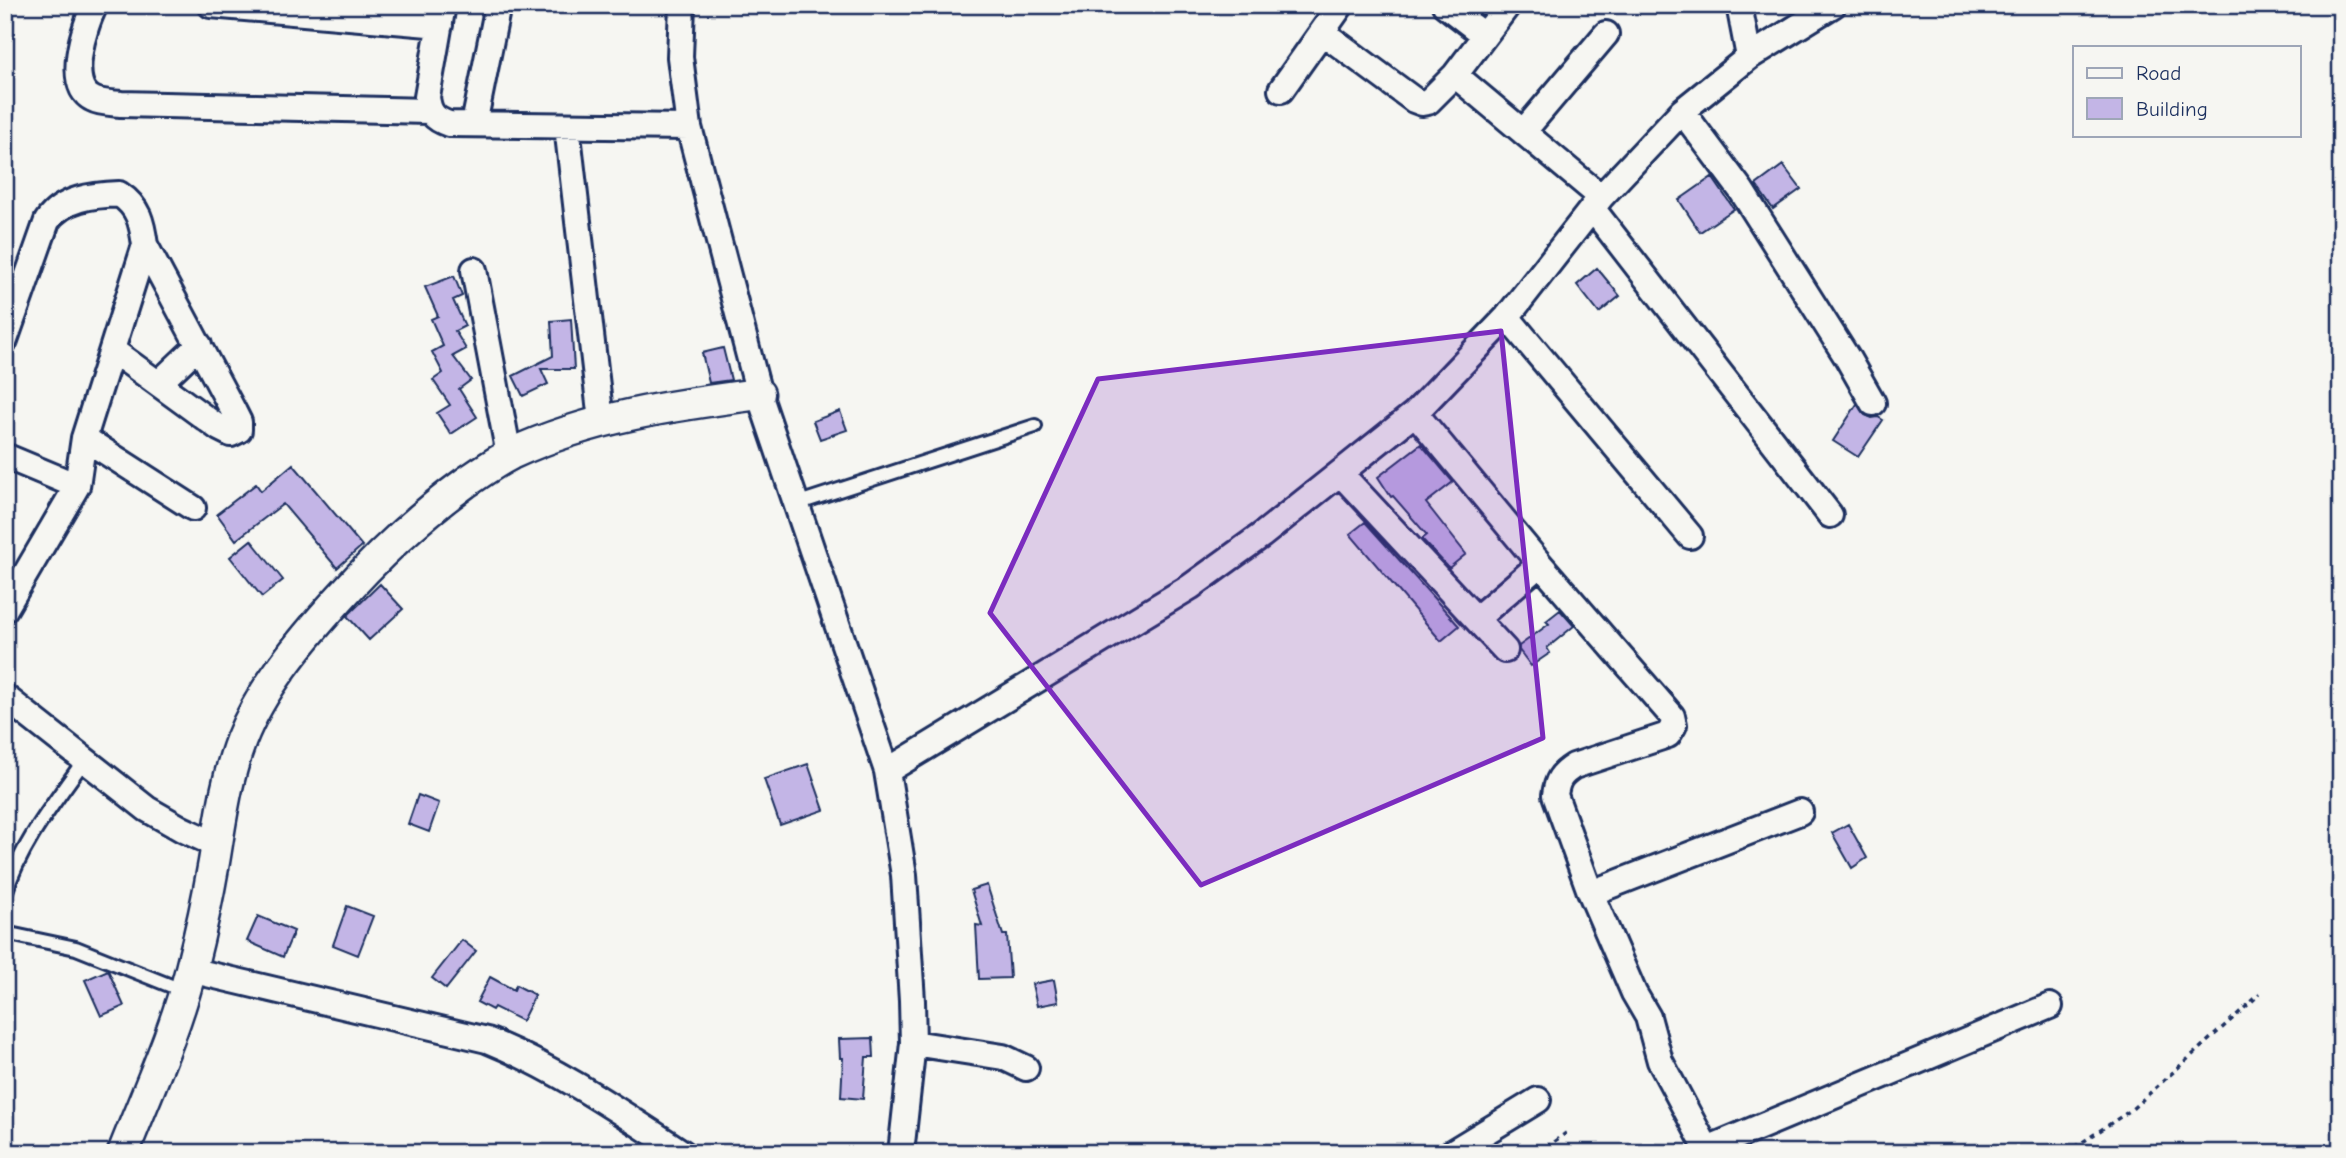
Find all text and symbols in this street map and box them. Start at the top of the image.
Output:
legend [2073,46,2300,136]
text: Road [2136,61,2181,85]
text: Building [2136,97,2208,121]

